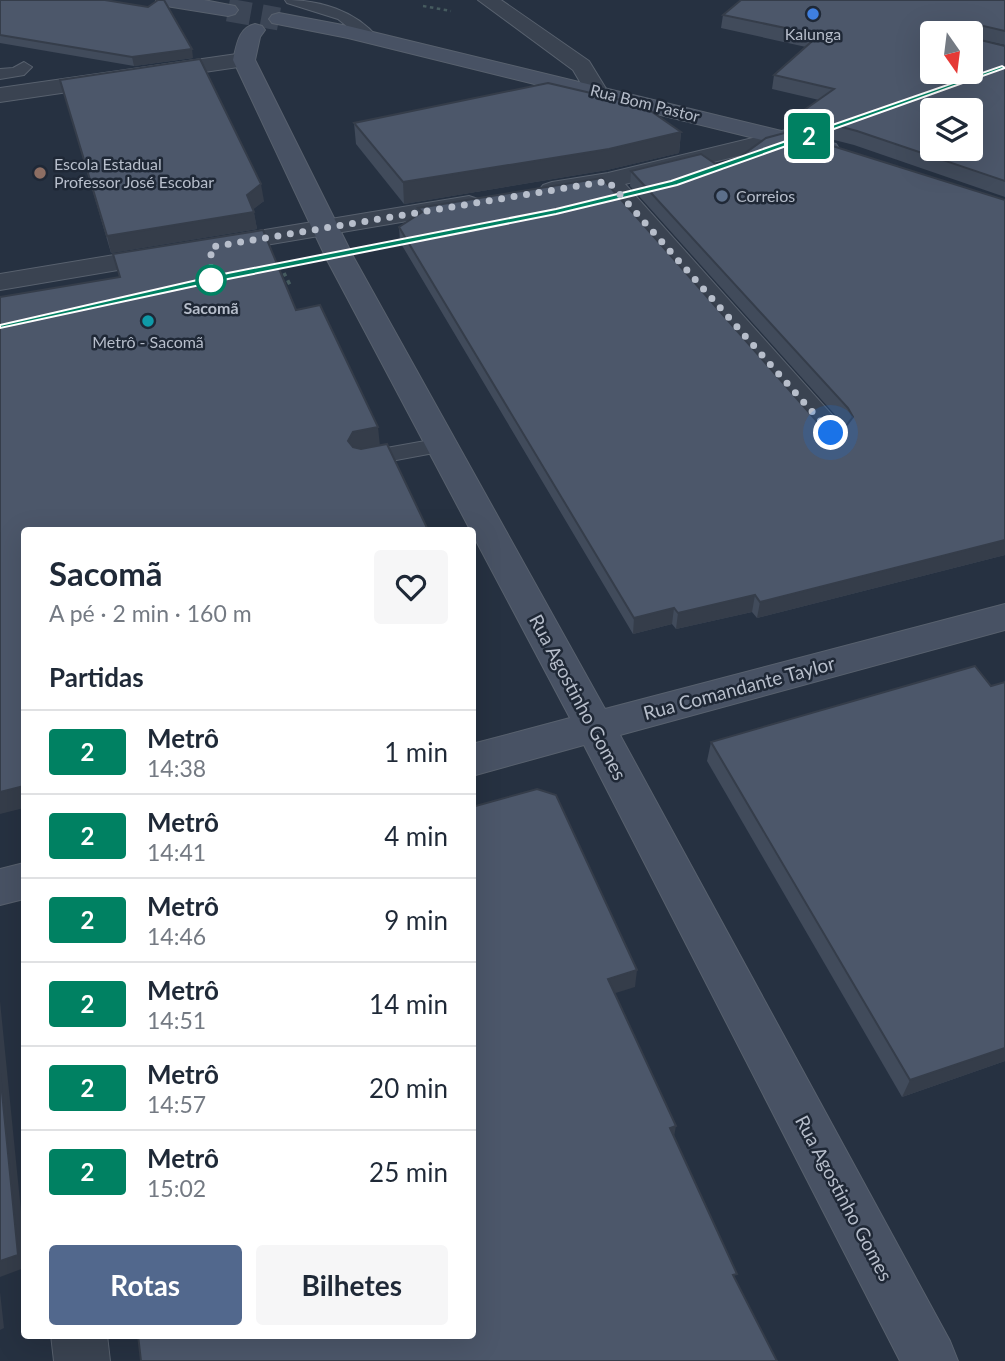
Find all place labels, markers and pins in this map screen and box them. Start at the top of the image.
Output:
marker: Kalunga [805,6,821,22]
place label: Kalunga [785,24,841,43]
place label: Escola Estadual Professor José Escobar [54,154,214,191]
marker: Escola Estadual Professor José Escobar [32,165,48,181]
place label: Correios [736,186,795,205]
marker: Correios [714,188,730,204]
marker: Sacomã [196,265,226,295]
place label: Sacomã [183,298,239,317]
marker: Metrô - Sacomã [140,313,156,329]
place label: Metrô - Sacomã [92,332,204,351]

